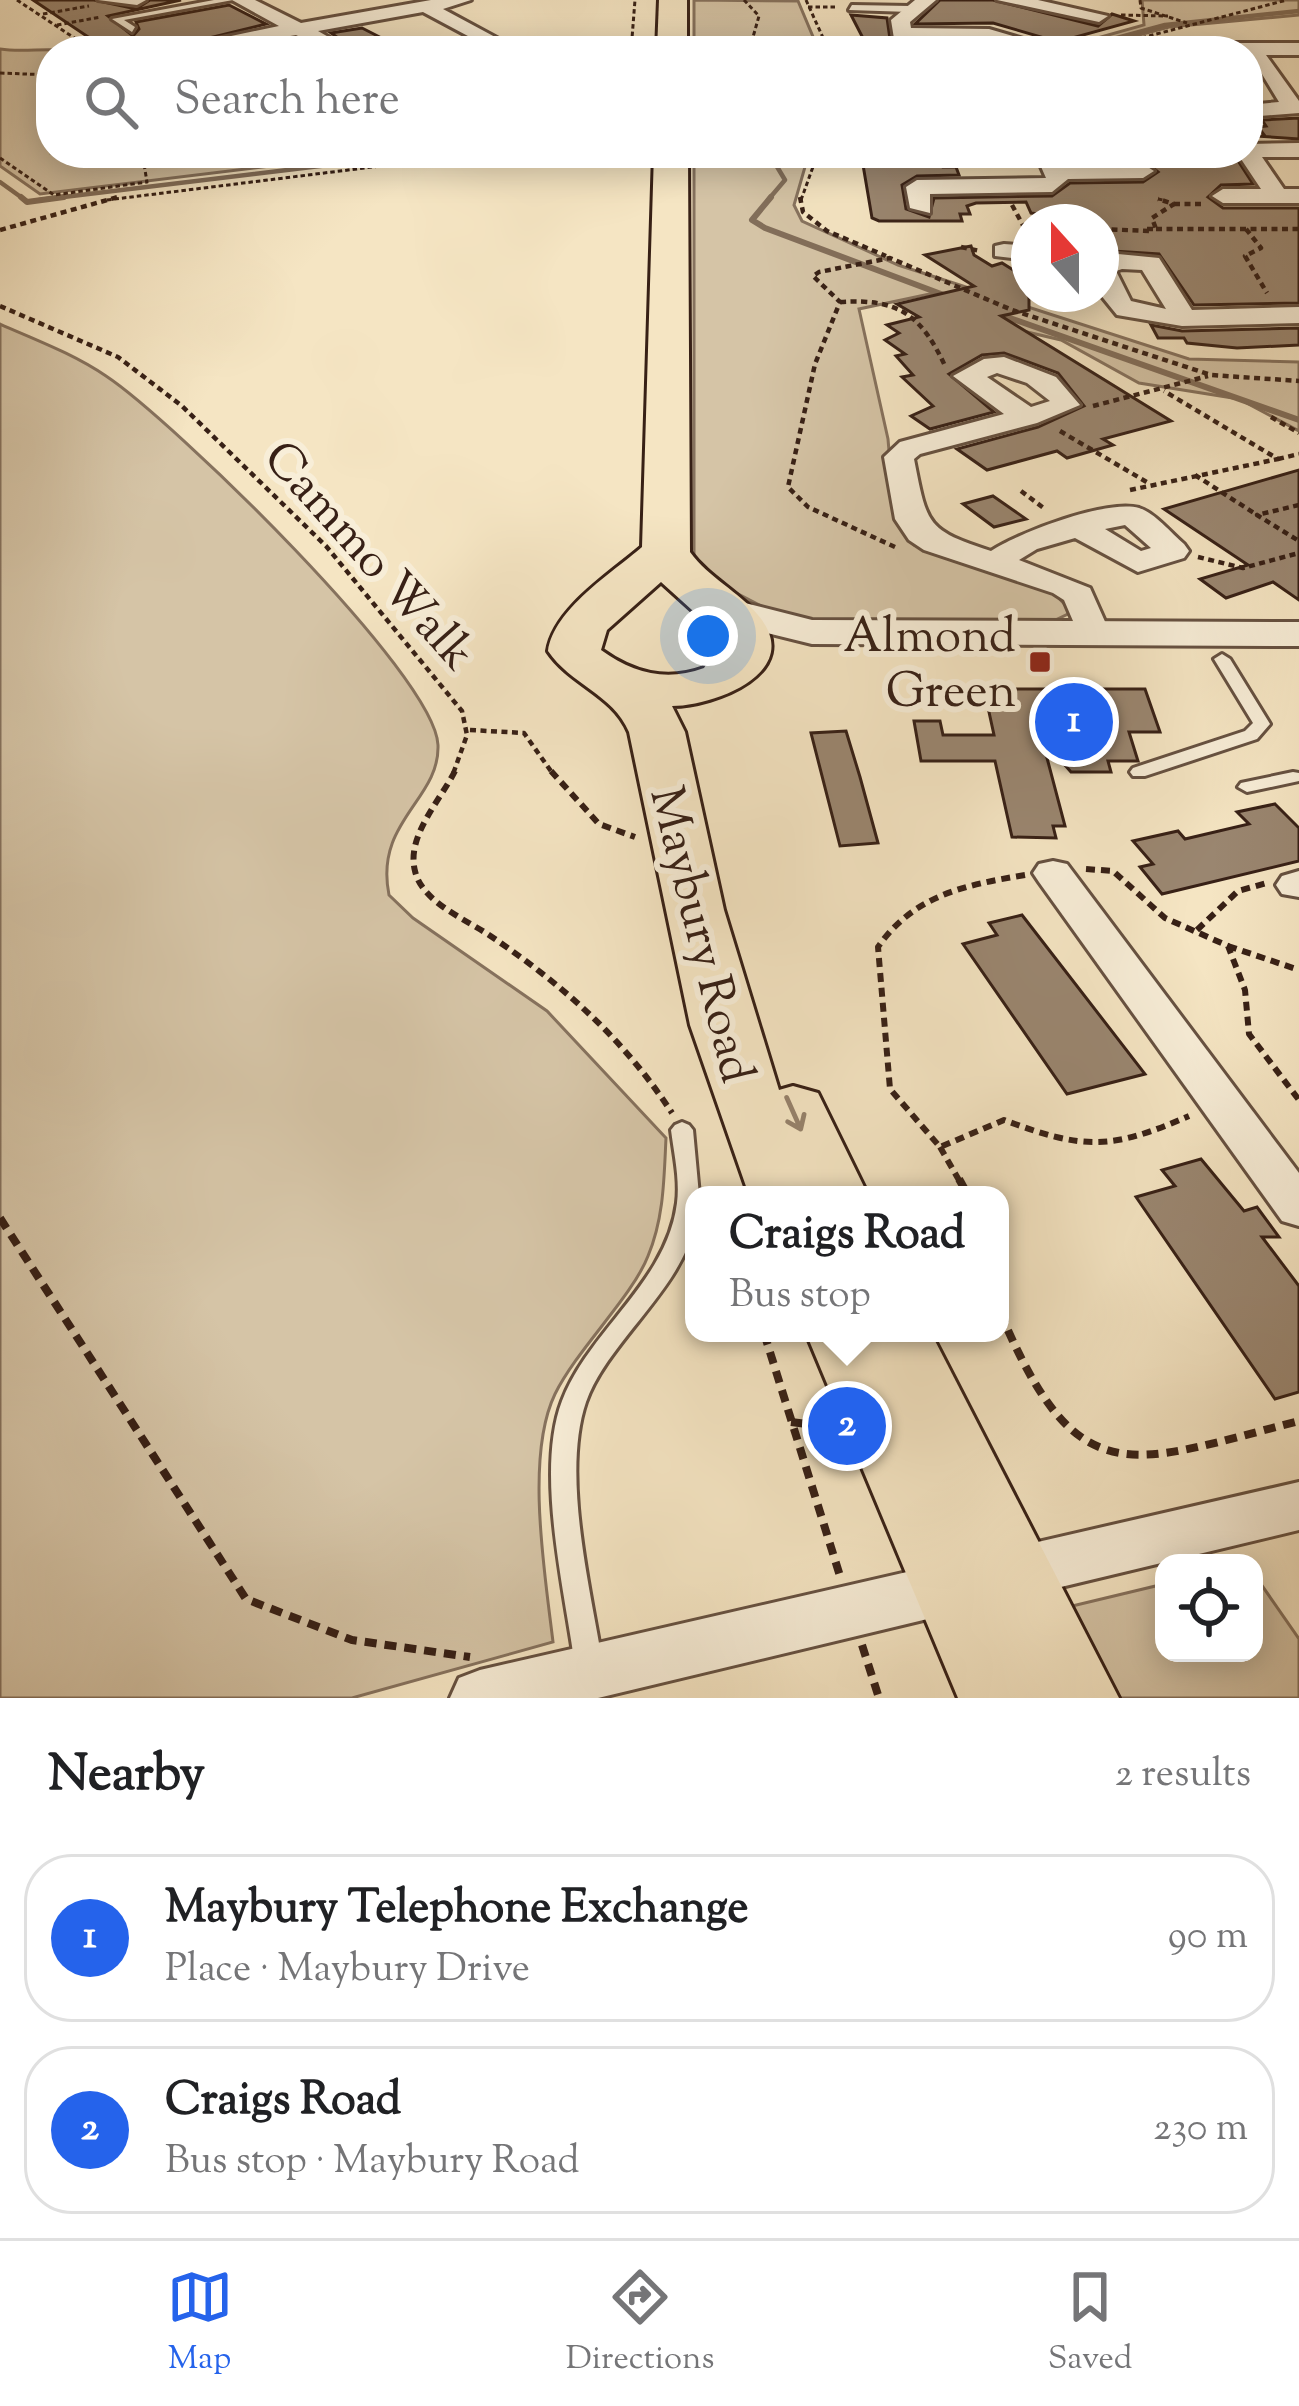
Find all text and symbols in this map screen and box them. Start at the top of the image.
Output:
search box [36,36,1263,168]
icon: search [78,69,144,135]
text: Search here [174,70,400,135]
north arrow [1011,204,1119,312]
street label: Cammo Walk [245,428,489,688]
place label: Almond Green [843,605,1016,729]
your location [678,606,738,666]
marker: Almond Green [1027,649,1053,675]
pin: 1 [1035,677,1113,767]
street label: Maybury Road [629,780,769,1091]
one-way arrow [785,1095,807,1131]
popup [685,1186,1009,1342]
text: Craigs Road [729,1204,965,1269]
text: Bus stop [729,1269,871,1325]
pin: 2 [808,1381,886,1471]
map controls [1155,1554,1263,1662]
button: locate [1155,1554,1263,1662]
text: Nearby [48,1740,205,1813]
text: 2 results [1115,1748,1251,1804]
text: Maybury Telephone Exchange [165,1878,748,1943]
text: 1 [83,1910,97,1966]
text: 90 m [1168,1910,1248,1966]
text: Place · Maybury Drive [165,1943,530,1999]
text: Craigs Road [165,2070,401,2135]
text: 2 [81,2102,99,2158]
text: 230 m [1153,2102,1248,2158]
text: Bus stop · Maybury Road [165,2135,580,2191]
tab: Map [167,2264,233,2384]
tab: Directions [566,2264,715,2384]
tab: Saved [1048,2264,1132,2384]

